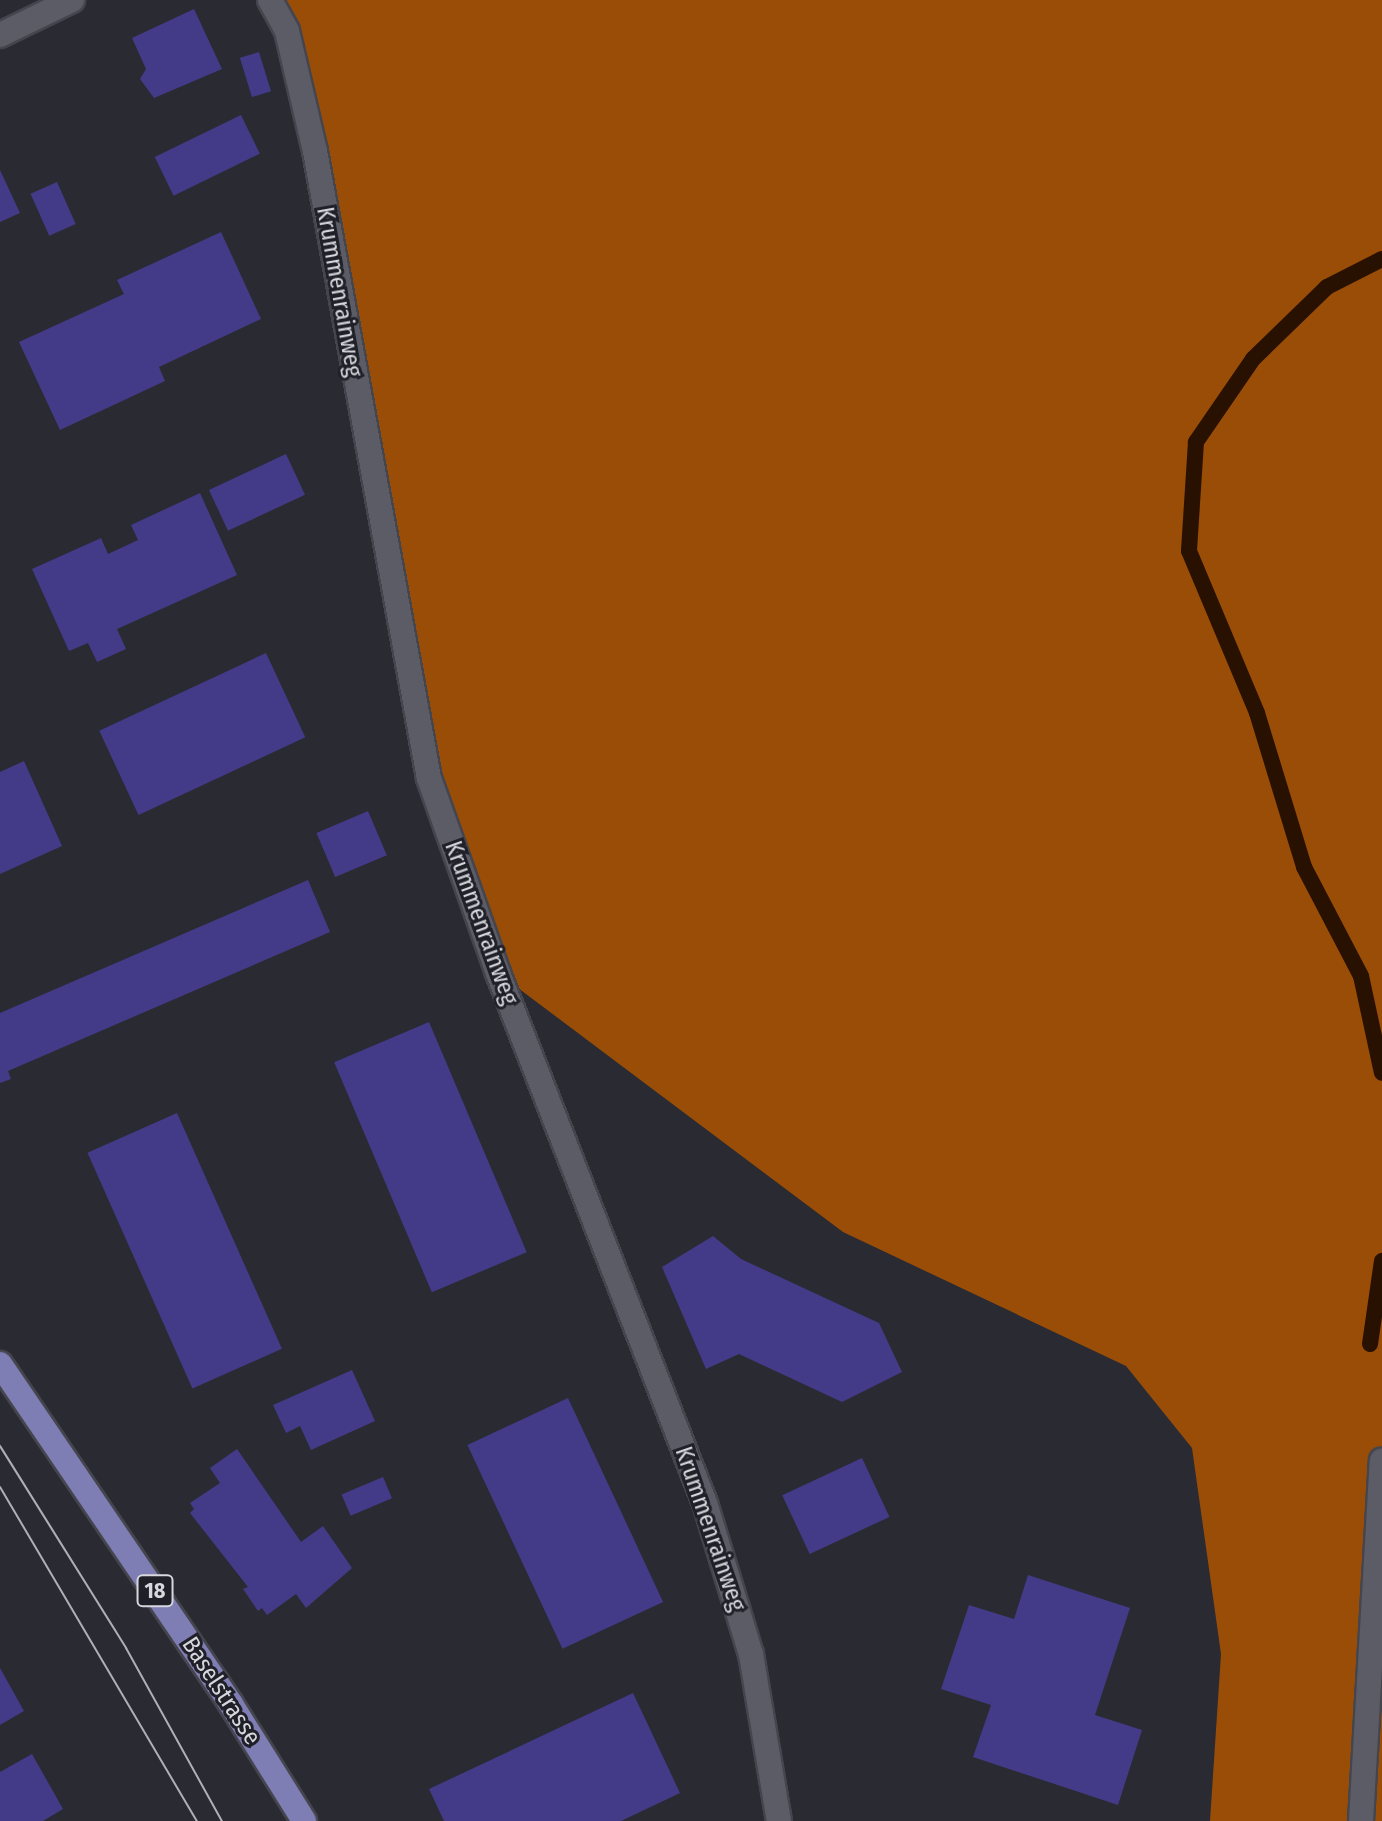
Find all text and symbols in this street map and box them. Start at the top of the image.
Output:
street label: Krummenrainweg [310,205,368,379]
street label: Krummenrainweg [438,837,524,1009]
street label: Krummenrainweg [668,1443,752,1615]
road number: 18 [135,1573,175,1609]
street label: Baselstrasse [176,1632,266,1750]

